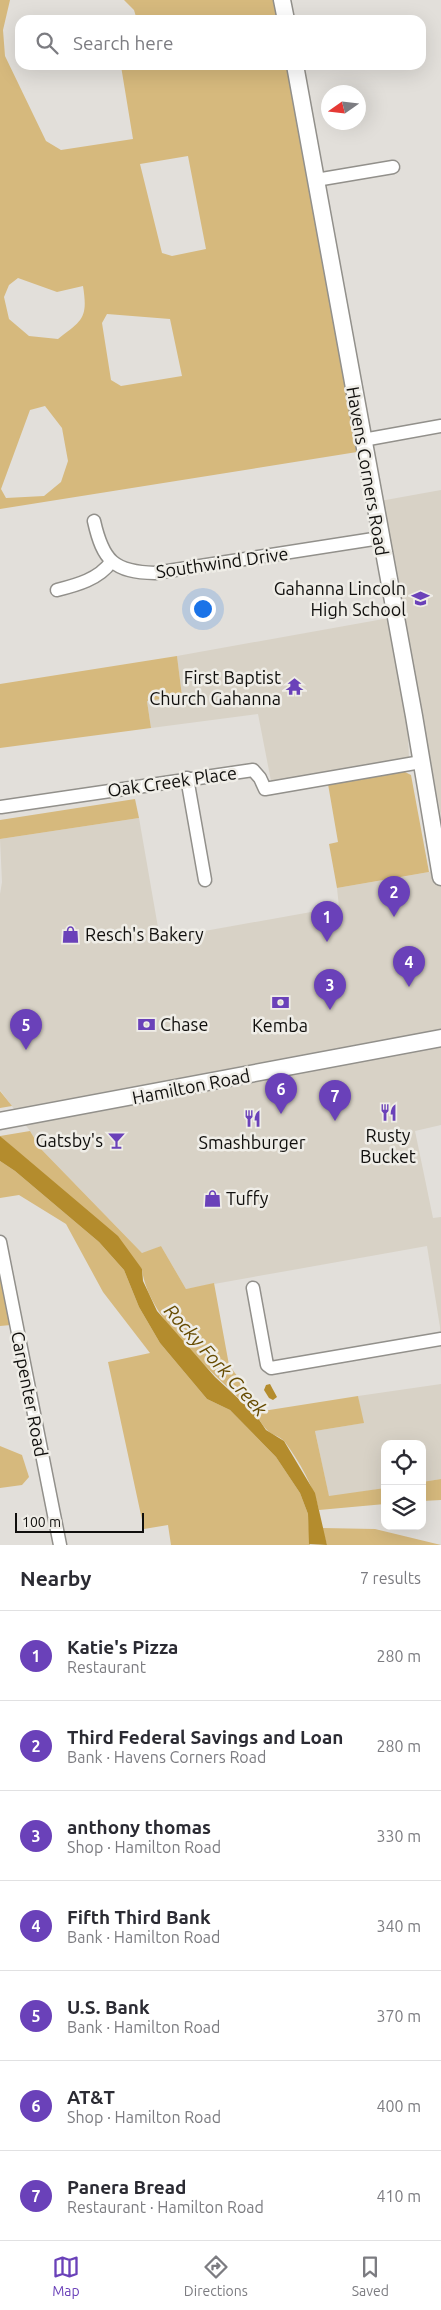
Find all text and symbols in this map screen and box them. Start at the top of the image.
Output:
search box [15,15,426,70]
icon: search [33,29,61,57]
text: Search here [73,32,173,54]
north arrow [321,85,366,130]
street label: Havens Corners Road [343,385,393,557]
street label: Southwind Drive [155,543,289,581]
place label: Gahanna Lincoln High School [274,578,406,619]
school or university icon: Gahanna Lincoln High School [410,588,430,608]
your location [190,596,216,622]
place label: First Baptist Church Gahanna [149,667,281,708]
temple icon: First Baptist Church Gahanna [285,677,305,697]
street label: Oak Creek Place [106,762,238,800]
pin: 2 [378,876,410,917]
pin: 1 [311,901,343,942]
shop icon: Resch's Bakery [61,924,81,944]
place label: Resch's Bakery [85,924,204,944]
pin: 4 [393,946,425,987]
pin: 3 [314,969,346,1010]
bank icon: Kemba [270,992,290,1012]
pin: 5 [10,1009,42,1050]
bank icon: Chase [136,1014,156,1034]
place label: Chase [160,1014,208,1034]
place label: Kemba [252,1015,308,1035]
street label: Hamilton Road [130,1065,252,1107]
pin: 6 [265,1073,297,1114]
pin: 7 [319,1080,351,1121]
restaurant icon: Rusty Bucket [378,1102,398,1122]
restaurant icon: Smashburger [242,1109,262,1129]
place label: Rusty Bucket [360,1125,416,1166]
place label: Gatsby's [36,1130,103,1150]
bar icon: Gatsby's [107,1130,127,1150]
place label: Smashburger [198,1132,306,1152]
shop icon: Tuffy [202,1188,222,1208]
place label: Tuffy [226,1188,269,1208]
water label: Rocky Fork Creek [160,1299,272,1421]
street label: Carpenter Road [8,1330,52,1458]
map controls [381,1440,426,1530]
button: locate [381,1440,426,1485]
button: layers [381,1485,426,1530]
scale bar [15,1510,144,1533]
text: 100 m [22,1514,61,1530]
text: Nearby [20,1566,91,1590]
text: 7 results [360,1569,421,1587]
text: Katie's Pizza [67,1636,178,1658]
text: 1 [31,1647,41,1665]
text: 280 m [376,1647,421,1665]
text: Restaurant [67,1658,146,1676]
text: Third Federal Savings and Loan [67,1726,343,1748]
text: 2 [31,1737,41,1755]
text: 280 m [376,1737,421,1755]
text: Bank · Havens Corners Road [67,1748,266,1766]
text: anthony thomas [67,1816,211,1838]
text: 3 [31,1827,41,1845]
text: 330 m [376,1827,421,1845]
text: Shop · Hamilton Road [67,1838,221,1856]
text: Fifth Third Bank [67,1906,211,1928]
text: 4 [31,1917,41,1935]
text: 340 m [376,1917,421,1935]
text: Bank · Hamilton Road [67,1928,220,1946]
text: U.S. Bank [67,1996,150,2018]
text: 5 [31,2007,41,2025]
text: 370 m [376,2007,421,2025]
text: Bank · Hamilton Road [67,2018,220,2036]
text: AT&T [67,2086,115,2108]
text: 6 [31,2097,41,2115]
text: 400 m [376,2097,421,2115]
text: Shop · Hamilton Road [67,2108,221,2126]
text: Panera Bread [67,2176,186,2198]
text: 7 [31,2187,41,2205]
text: 410 m [376,2187,421,2205]
text: Restaurant · Hamilton Road [67,2198,264,2216]
tab: Map [52,2253,80,2299]
tab: Directions [184,2253,248,2299]
tab: Saved [352,2253,389,2299]

